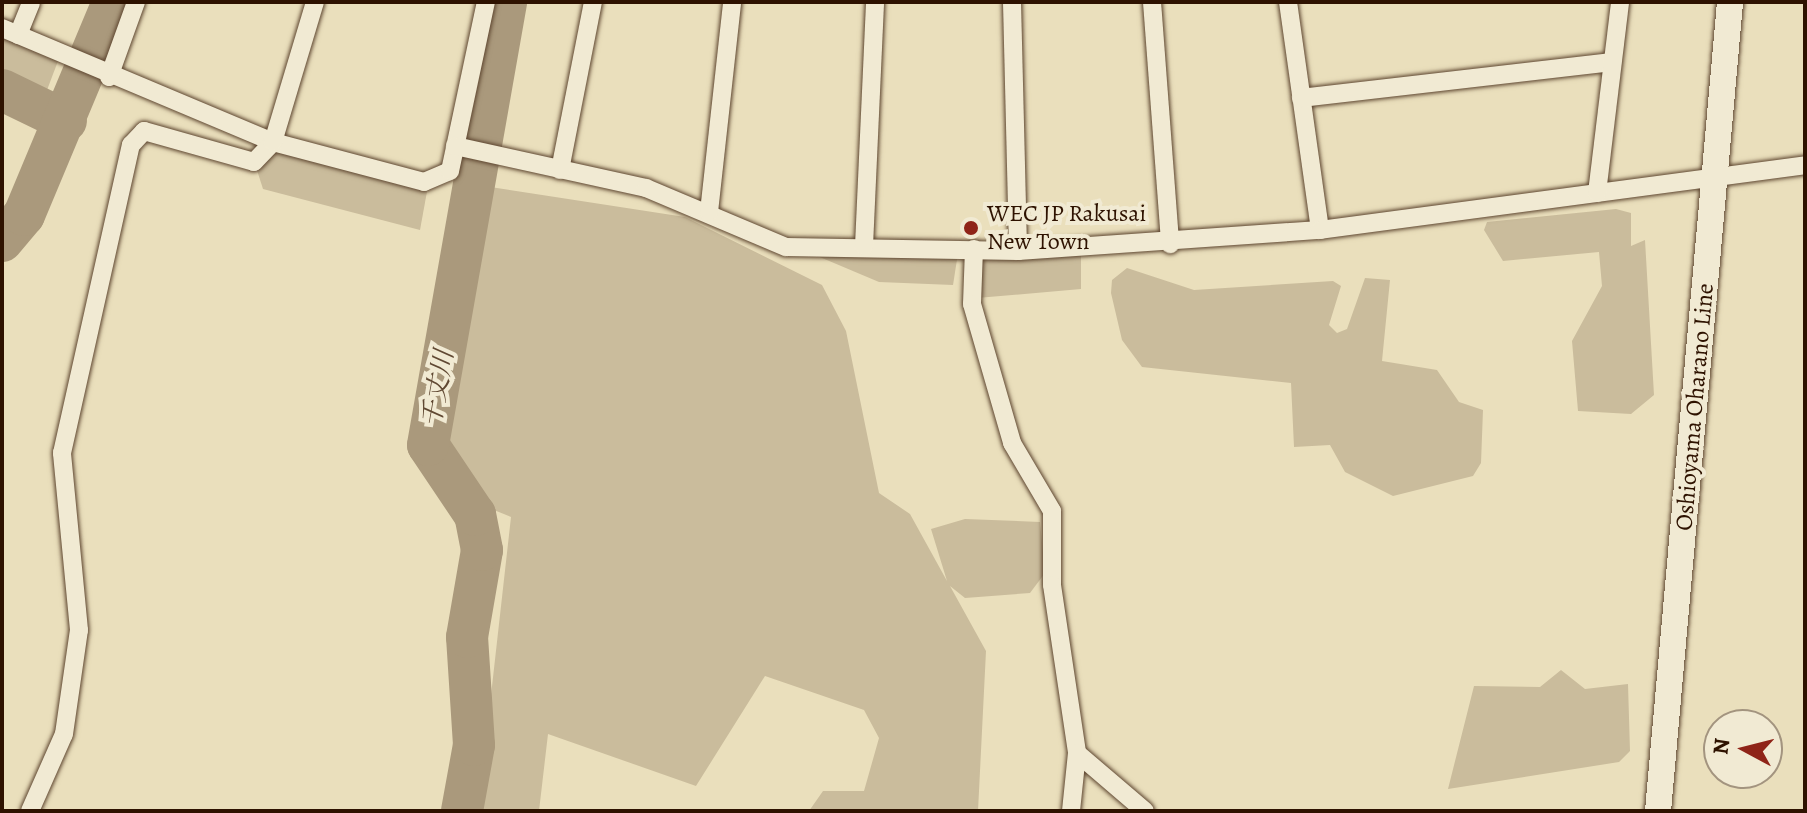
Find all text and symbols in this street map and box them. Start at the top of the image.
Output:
place label: WEC JP Rakusai New Town [987,200,1146,256]
marker: WEC JP Rakusai New Town [962,219,980,237]
street label: Oshioyama Oharano Line [1670,282,1720,532]
water label: 千丈川 [416,348,460,430]
north arrow [1703,709,1783,789]
text: N [1705,737,1737,756]

